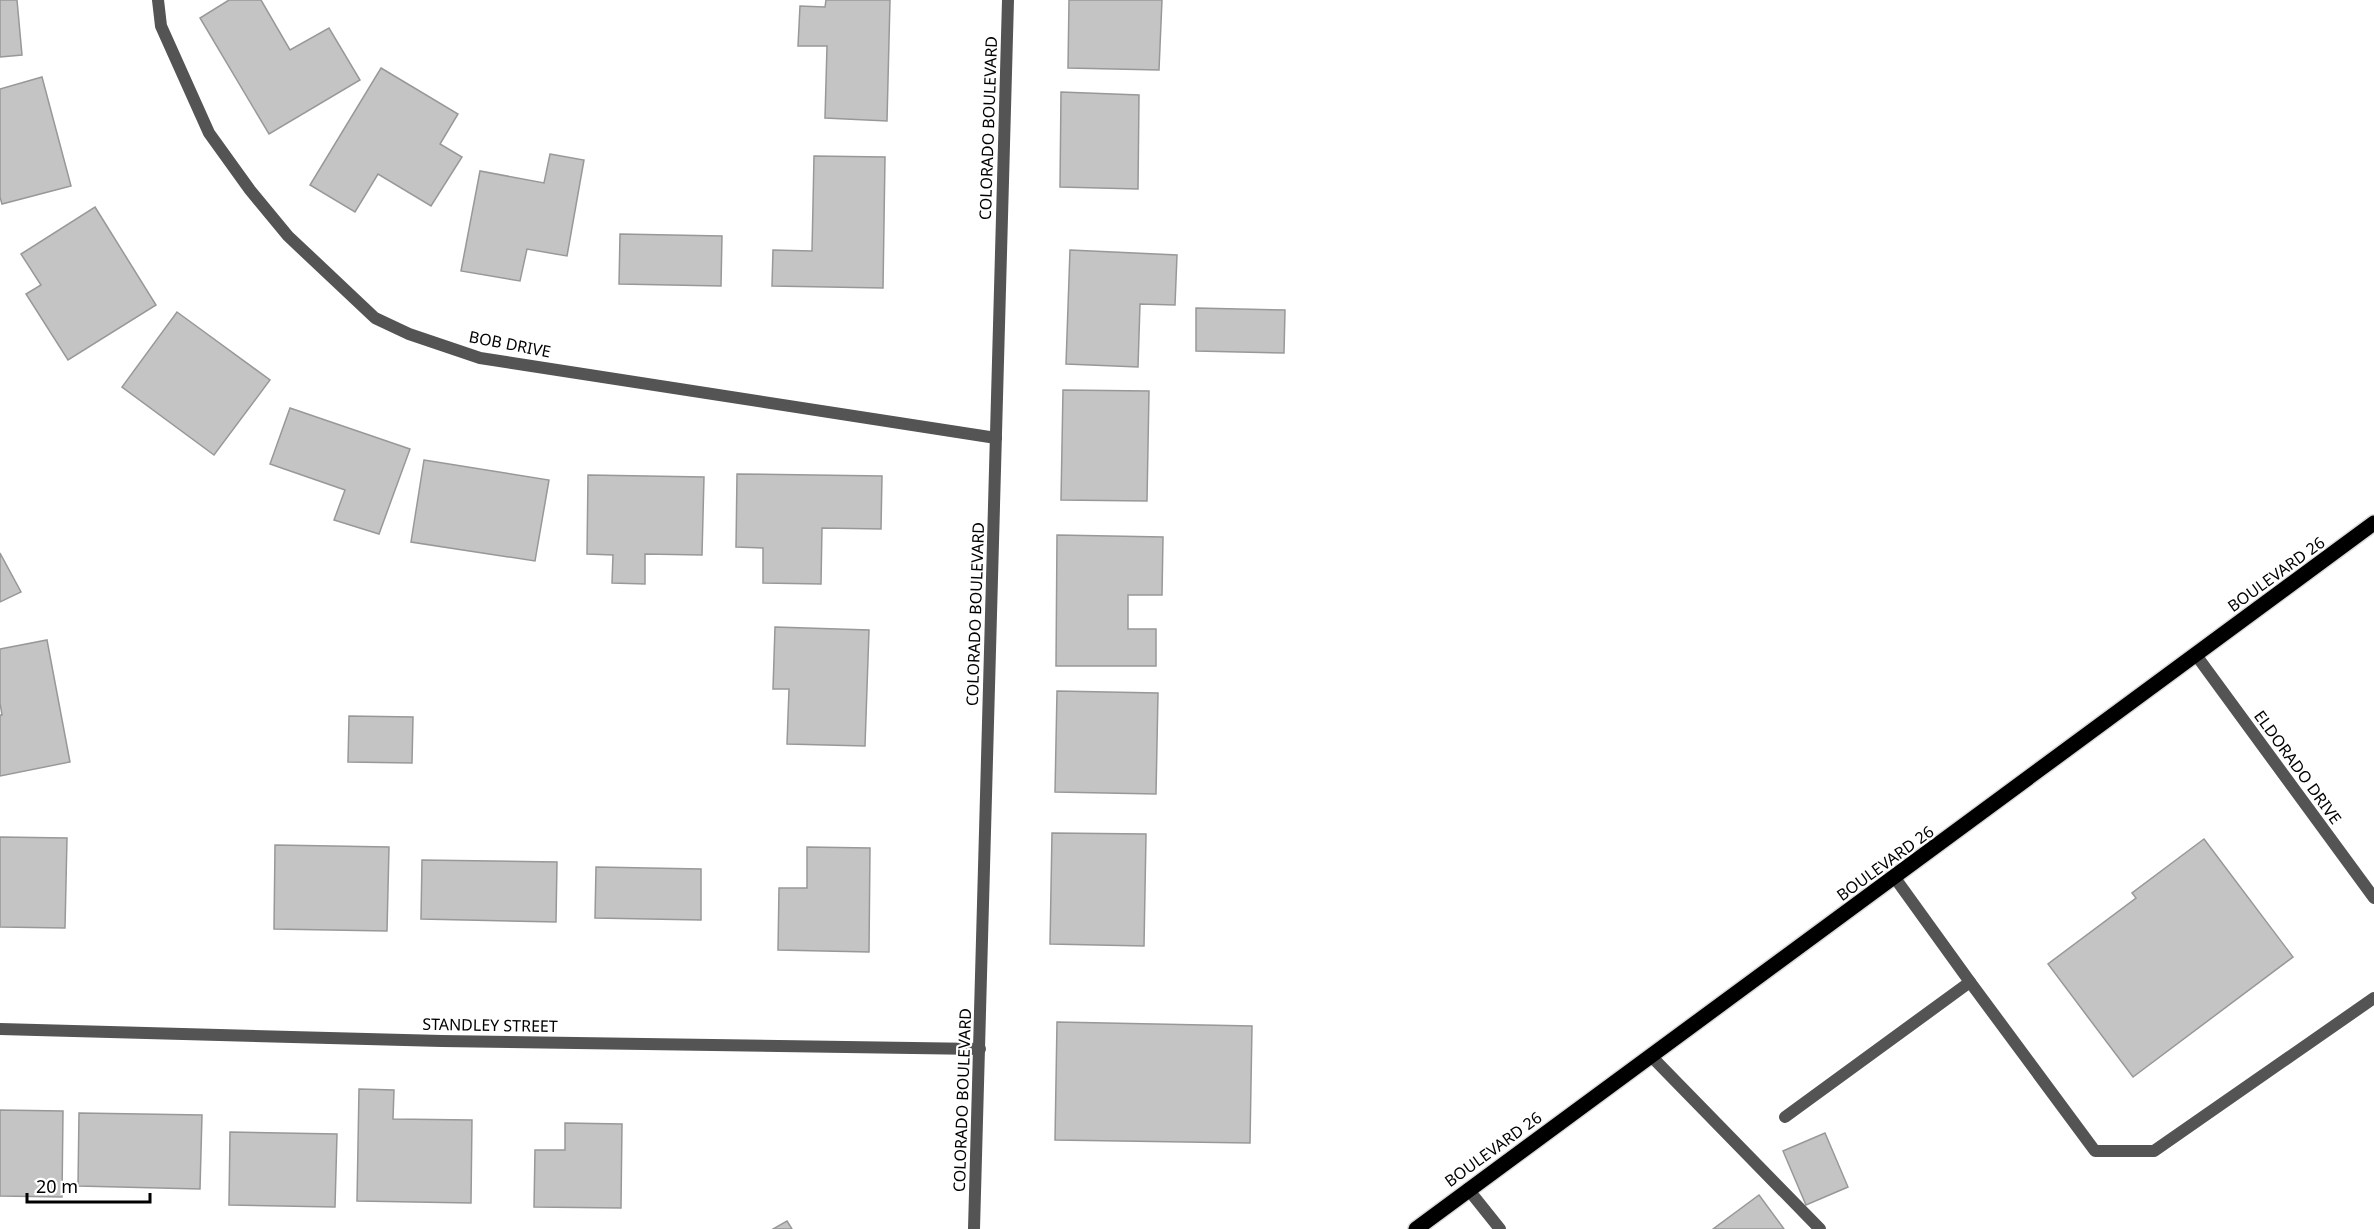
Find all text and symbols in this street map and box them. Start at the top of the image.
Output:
street label: COLORADO BOULEVARD [974,36,1002,220]
street label: BOB DRIVE [467,325,553,363]
street label: COLORADO BOULEVARD [961,522,989,706]
street label: BOULEVARD 26 [2223,531,2329,617]
street label: ELDORADO DRIVE [2249,706,2347,828]
street label: BOULEVARD 26 [1832,820,1938,906]
street label: COLORADO BOULEVARD [948,1008,976,1192]
street label: STANDLEY STREET [422,1013,558,1037]
street label: BOULEVARD 26 [1440,1106,1546,1192]
scale bar [27,1166,150,1204]
text: 20 m [36,1174,78,1198]

